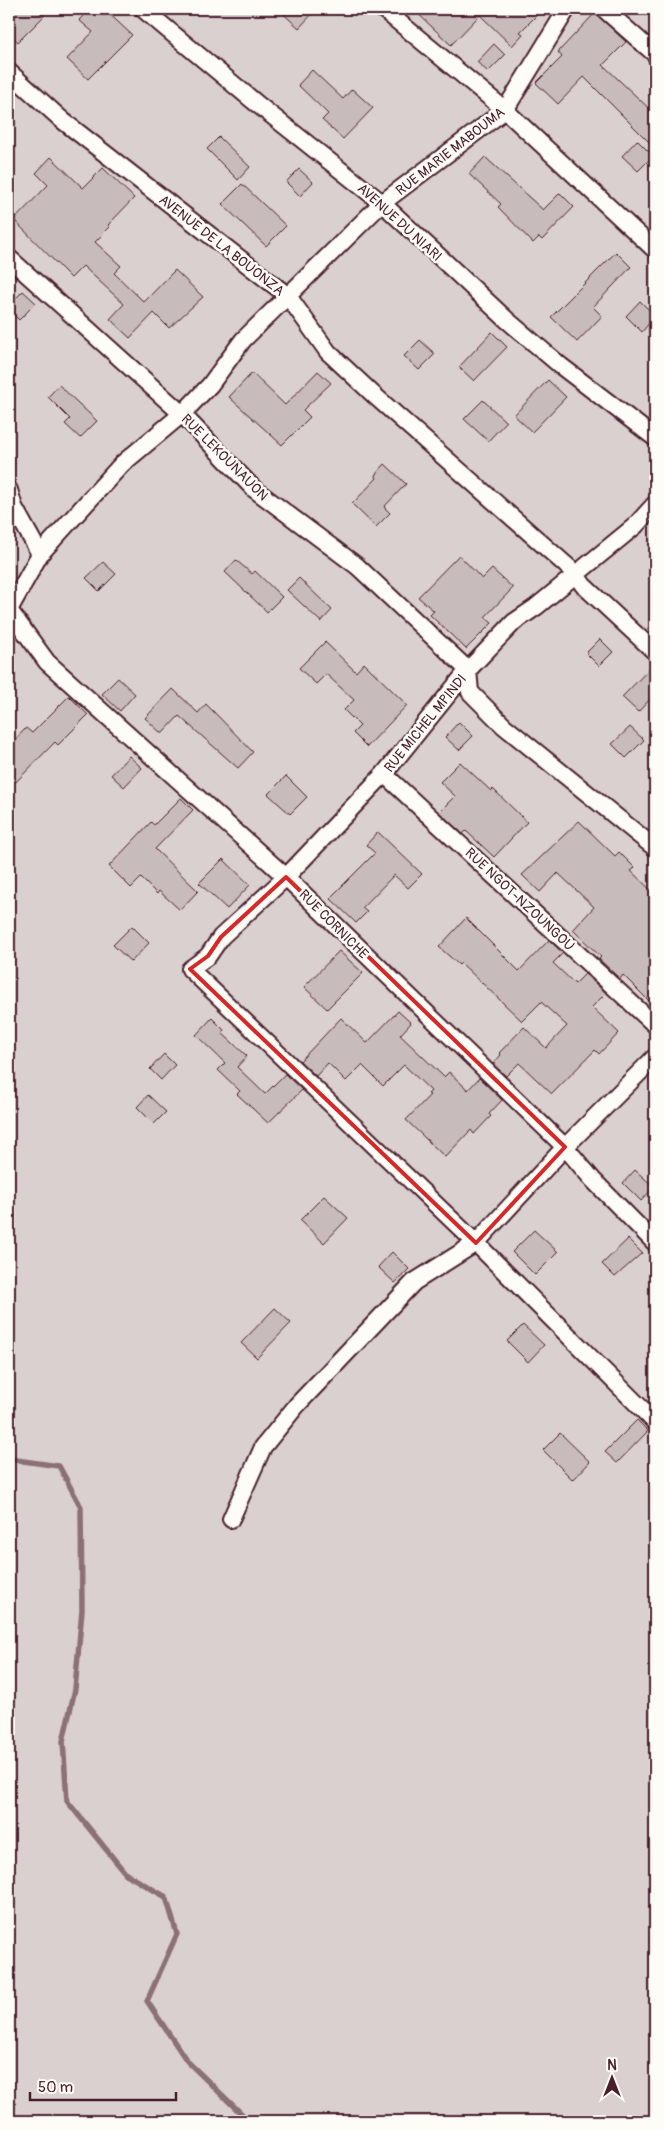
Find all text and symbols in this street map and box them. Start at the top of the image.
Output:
street label: RUE MARIE MABOUMA [393,104,508,199]
street label: AVENUE DU NIARI [354,180,445,265]
street label: AVENUE DE LA BOUONZA [156,191,288,300]
street label: RUE LEKOUNAUON [178,410,272,504]
street label: RUE MICHEL MPINDI [381,671,470,776]
street label: RUE NGOT-NZOUNGOU [462,844,578,954]
street label: RUE CORNICHE [295,886,372,963]
north arrow [586,2052,636,2102]
text: N [607,2057,617,2074]
scale bar [30,2070,176,2102]
text: 50 m [38,2078,73,2097]

